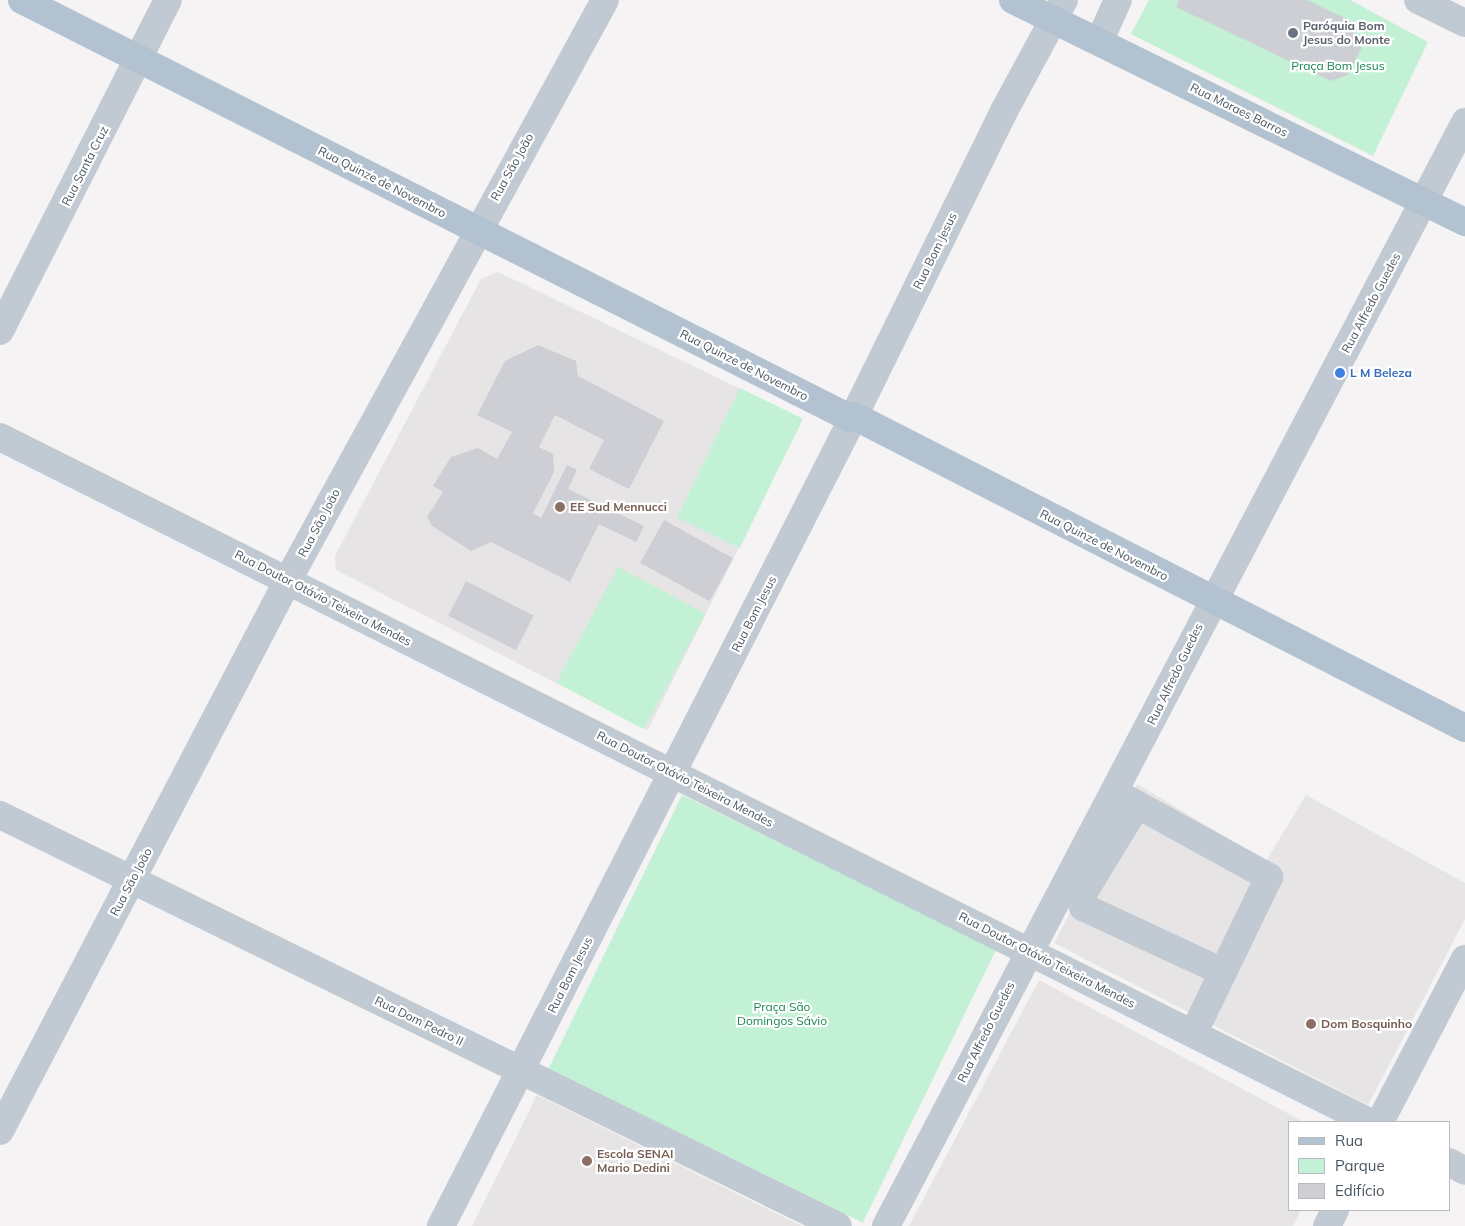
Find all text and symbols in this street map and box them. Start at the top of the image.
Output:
place label: Paróquia Bom Jesus do Monte [1303,19,1390,47]
marker: Paróquia Bom Jesus do Monte [1287,27,1299,39]
park label: Praça Bom Jesus [1291,59,1385,73]
street label: Rua Moraes Barros [1188,80,1290,140]
street label: Rua Santa Cruz [59,124,111,208]
street label: Rua São João [488,131,536,203]
street label: Rua Quinze de Novembro [316,143,448,221]
street label: Rua Bom Jesus [910,210,960,292]
street label: Rua Alfredo Guedes [1339,251,1403,355]
street label: Rua Quinze de Novembro [678,326,810,404]
place label: L M Beleza [1350,366,1412,380]
marker: L M Beleza [1334,367,1346,379]
street label: Rua São João [295,486,343,560]
place label: EE Sud Mennucci [570,500,667,514]
marker: EE Sud Mennucci [554,501,566,513]
street label: Rua Quinze de Novembro [1038,506,1170,584]
street label: Rua Doutor Otávio Teixeira Mendes [232,547,414,649]
street label: Rua Bom Jesus [729,574,779,654]
street label: Rua Alfredo Guedes [1144,621,1206,727]
street label: Rua Doutor Otávio Teixeira Mendes [594,728,776,830]
street label: Rua São João [107,845,155,919]
street label: Rua Doutor Otávio Teixeira Mendes [956,909,1138,1011]
street label: Rua Bom Jesus [545,935,595,1015]
street label: Rua Alfredo Guedes [954,979,1018,1085]
street label: Rua Dom Pedro II [372,993,466,1049]
park label: Praça São Domingos Sávio [737,1000,827,1028]
place label: Dom Bosquinho [1321,1017,1412,1031]
marker: Dom Bosquinho [1305,1018,1317,1030]
legend [1288,1121,1450,1211]
text: Rua [1335,1131,1363,1150]
place label: Escola SENAI Mario Dedini [597,1147,673,1175]
marker: Escola SENAI Mario Dedini [581,1155,593,1167]
text: Parque [1335,1156,1385,1175]
text: Edifício [1335,1181,1385,1200]

